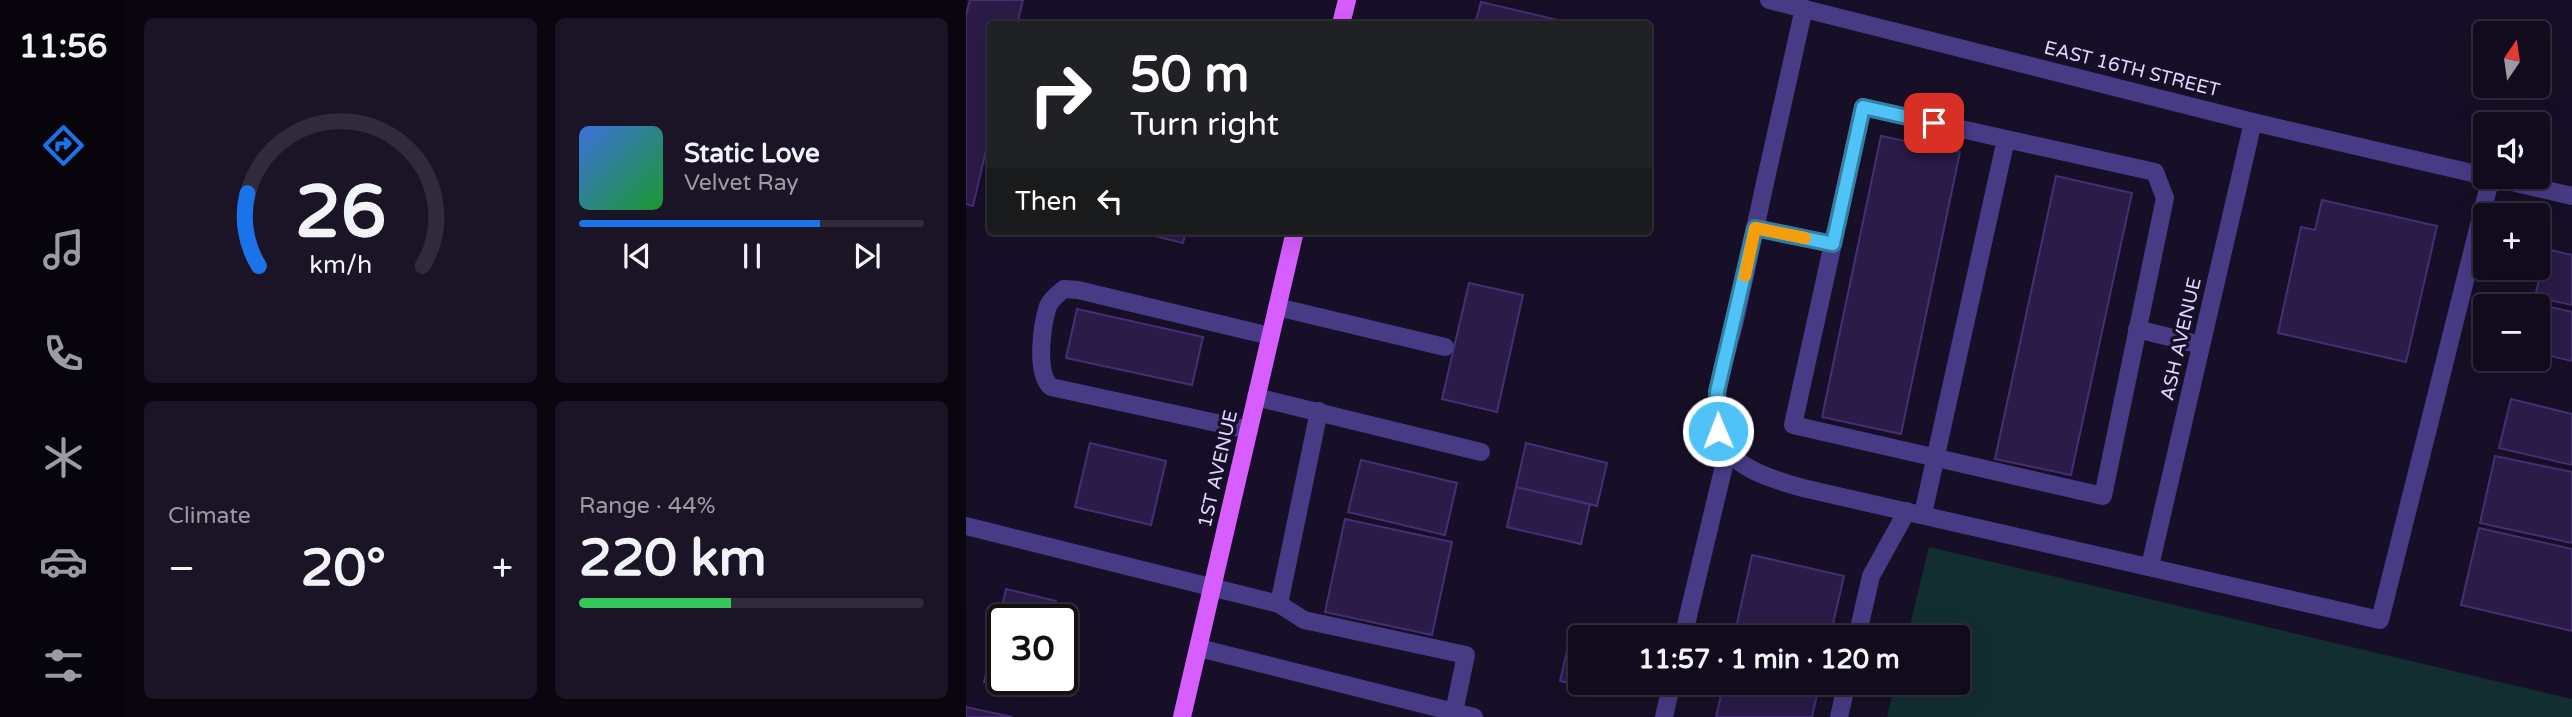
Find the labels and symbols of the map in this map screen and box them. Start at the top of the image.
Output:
north arrow [2473,21,2550,98]
street label: EAST 16TH STREET [2042,36,2223,102]
pin [1904,93,1964,153]
street label: ASH AVENUE [2156,275,2206,403]
position arrow [1681,394,1755,468]
street label: 1ST AVENUE [1194,408,1242,530]
speed limit sign: 30 [987,604,1078,695]

